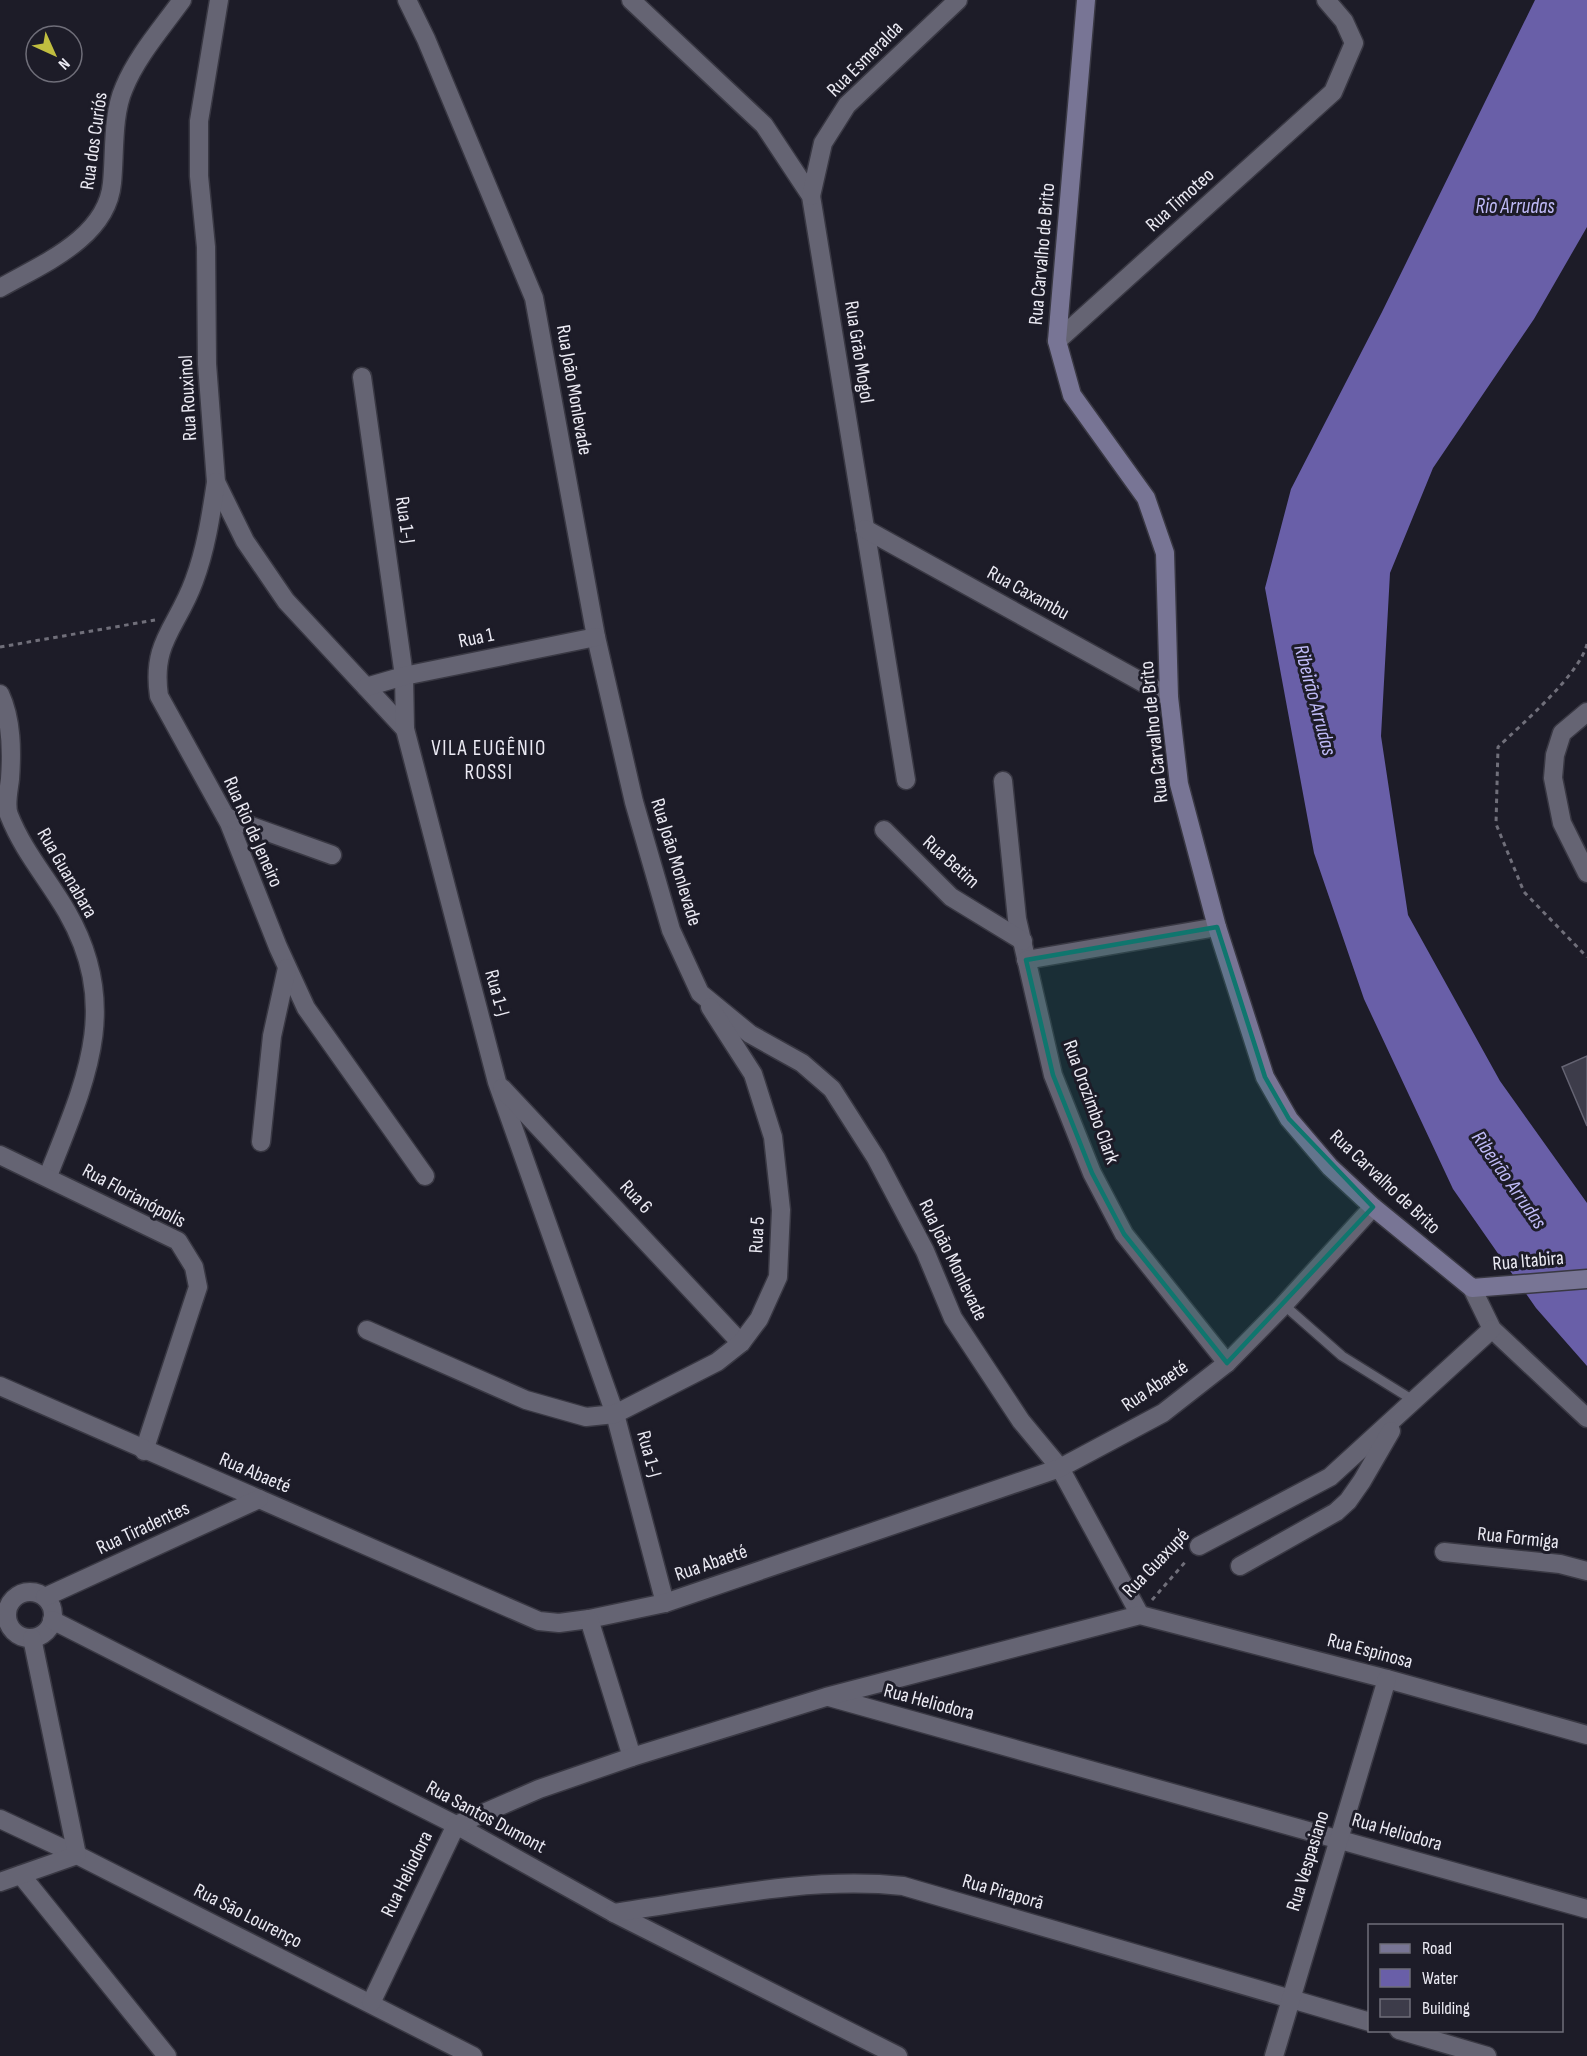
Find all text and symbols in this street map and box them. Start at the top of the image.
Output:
street label: Rua Esmeralda [822,16,908,102]
north arrow [24,24,84,84]
text: N [54,54,73,73]
street label: Rua dos Curiós [75,91,113,191]
street label: Rua Timoteo [1141,163,1219,237]
street label: Rua Carvalho de Brito [1024,182,1060,326]
water label: Rio Arrudas [1475,194,1555,219]
street label: Rua Grão Mogol [839,299,879,405]
street label: Rua João Monlevade [551,323,597,457]
street label: Rua Rouxinol [174,354,202,442]
street label: Rua 1-J [390,495,420,545]
street label: Rua Caxambu [983,561,1073,625]
street label: Rua 1 [456,623,496,653]
water label: Ribeirão Arrudas [1288,642,1342,759]
street label: Rua Carvalho de Brito [1135,660,1173,804]
district label: VILA EUGÊNIO ROSSI [431,736,547,785]
street label: Rua Rio de Jeneiro [218,773,288,891]
street label: Rua João Monlevade [645,795,707,929]
street label: Rua Guanabara [32,824,102,922]
street label: Rua Betim [918,830,984,894]
street label: Rua 1-J [479,967,515,1019]
street label: Rua Orozimbo Clark [1058,1037,1125,1167]
street label: Rua Carvalho de Brito [1325,1125,1445,1239]
water label: Ribeirão Arrudas [1466,1126,1552,1234]
street label: Rua Florianópolis [78,1159,190,1233]
street label: Rua 6 [615,1175,657,1219]
street label: Rua João Monlevade [913,1195,993,1325]
street label: Rua 5 [744,1216,770,1254]
street label: Rua Itabira [1491,1246,1565,1276]
street label: Rua Abaeté [1117,1355,1193,1417]
street label: Rua 1-J [631,1428,667,1480]
street label: Rua Abaeté [216,1447,294,1499]
street label: Rua Tiradentes [93,1496,193,1560]
street label: Rua Formiga [1476,1522,1560,1554]
street label: Rua Guaxupé [1117,1523,1195,1603]
street label: Rua Abaeté [672,1539,750,1587]
street label: Rua Espinosa [1325,1628,1415,1674]
street label: Rua Heliodora [881,1678,977,1726]
street label: Rua Santos Dumont [422,1775,550,1859]
street label: Rua Vespasiano [1281,1808,1335,1914]
street label: Rua Heliodora [1349,1808,1445,1856]
street label: Rua Heliodora [376,1827,438,1921]
street label: Rua Piraporã [960,1869,1046,1915]
street label: Rua São Lourenço [190,1878,306,1954]
legend [1368,1924,1563,2032]
text: Road [1422,1938,1452,1959]
text: Water [1422,1968,1458,1989]
text: Building [1422,1998,1470,2019]

